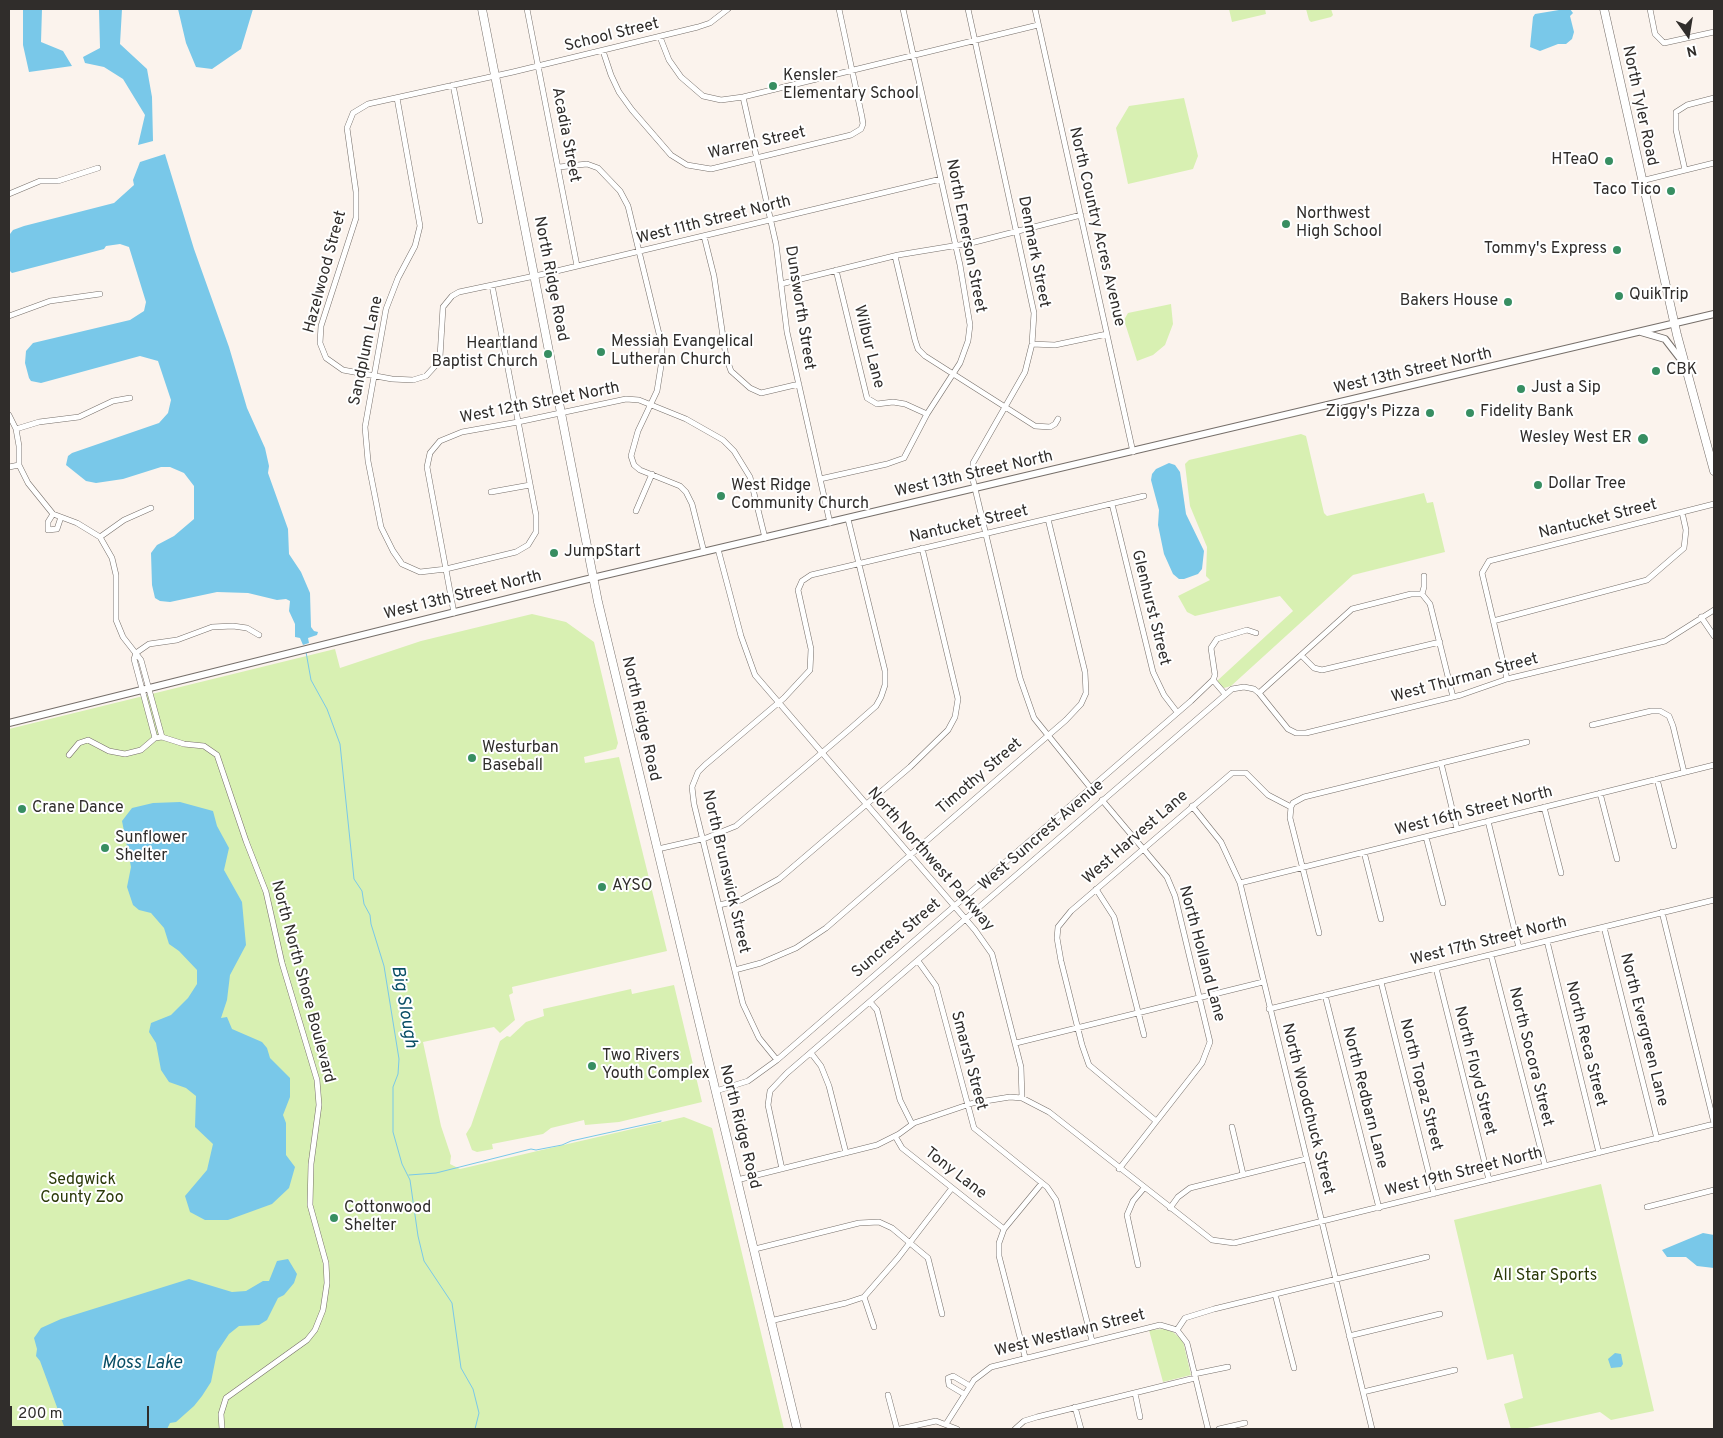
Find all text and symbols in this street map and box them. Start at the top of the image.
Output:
north arrow [1663,10,1713,60]
street label: School Street [563,15,661,57]
text: N [1685,41,1698,60]
street label: North Tyler Road [1617,44,1661,168]
place label: Kensler Elementary School [783,67,919,105]
marker: Kensler Elementary School [767,80,779,92]
street label: Acadia Street [546,86,584,184]
street label: Warren Street [707,123,807,165]
street label: North Country Acres Avenue [1064,125,1128,329]
place label: HTeaO [1551,151,1599,171]
marker: HTeaO [1603,155,1615,167]
street label: North Emerson Street [941,157,989,315]
place label: Taco Tico [1593,181,1661,201]
marker: Taco Tico [1665,185,1677,197]
street label: West 11th Street North [635,193,793,249]
street label: Denmark Street [1013,194,1053,310]
place label: Northwest High School [1296,205,1382,243]
street label: Hazelwood Street [300,209,352,335]
street label: North Ridge Road [528,215,572,343]
marker: Northwest High School [1280,218,1292,230]
place label: Tommy's Express [1484,240,1607,260]
marker: Tommy's Express [1611,244,1623,256]
street label: Dunsworth Street [780,245,818,371]
place label: QuikTrip [1629,286,1689,306]
marker: QuikTrip [1613,290,1625,302]
place label: Bakers House [1400,292,1498,312]
street label: Sandplum Lane [346,294,388,408]
marker: Bakers House [1502,296,1514,308]
street label: Wilbur Lane [848,303,888,391]
place label: Messiah Evangelical Lutheran Church [611,333,753,371]
place label: Heartland Baptist Church [432,335,538,373]
street label: West 13th Street North [1332,344,1494,400]
marker: Messiah Evangelical Lutheran Church [595,346,607,358]
marker: Heartland Baptist Church [542,348,554,360]
place label: CBK [1666,361,1697,381]
marker: CBK [1650,365,1662,377]
street label: West 12th Street North [459,379,621,429]
place label: Just a Sip [1531,379,1601,399]
marker: Just a Sip [1515,383,1527,395]
place label: Ziggy's Pizza [1326,403,1420,423]
place label: Fidelity Bank [1480,403,1574,423]
marker: Ziggy's Pizza [1424,407,1436,419]
marker: Fidelity Bank [1464,407,1476,419]
place label: Wesley West ER [1519,429,1632,449]
marker: Wesley West ER [1636,432,1650,446]
street label: West 13th Street North [893,447,1055,503]
place label: Dollar Tree [1548,475,1626,495]
place label: West Ridge Community Church [731,477,869,515]
marker: Dollar Tree [1532,479,1544,491]
marker: West Ridge Community Church [715,490,727,502]
street label: Nantucket Street [1537,496,1659,544]
street label: Nantucket Street [908,502,1030,548]
place label: JumpStart [564,543,641,563]
marker: JumpStart [548,547,560,559]
street label: Glenhurst Street [1126,548,1174,668]
street label: West 13th Street North [382,567,544,625]
street label: West Thurman Street [1389,650,1541,708]
street label: North Ridge Road [616,655,664,783]
street label: Timothy Street [933,735,1027,819]
place label: Westurban Baseball [482,739,559,777]
marker: Westurban Baseball [466,752,478,764]
street label: West Suncrest Avenue [975,776,1109,896]
street label: West 16th Street North [1393,783,1555,841]
street label: North Northwest Parkway [862,784,998,936]
street label: West Harvest Lane [1079,787,1193,889]
street label: North Brunswick Street [697,788,753,956]
place label: Crane Dance [32,799,124,819]
marker: Crane Dance [16,803,28,815]
place label: Sunflower Shelter [115,829,187,867]
marker: Sunflower Shelter [99,842,111,854]
place label: AYSO [612,877,653,897]
street label: North North Shore Boulevard [266,879,338,1085]
marker: AYSO [596,881,608,893]
street label: North Holland Lane [1174,884,1228,1024]
street label: Suncrest Street [849,895,945,983]
street label: West 17th Street North [1409,913,1569,971]
street label: North Evergreen Lane [1615,951,1671,1109]
water label: Big Slough [385,964,421,1050]
street label: North Reca Street [1560,979,1610,1109]
street label: North Socora Street [1503,985,1557,1129]
street label: North Floyd Street [1449,1004,1499,1138]
street label: Smarsh Street [945,1009,991,1113]
street label: North Topaz Street [1394,1017,1446,1153]
street label: North Woodchuck Street [1276,1021,1338,1197]
street label: North Redbarn Lane [1337,1025,1391,1171]
place label: Two Rivers Youth Complex [602,1047,710,1085]
marker: Two Rivers Youth Complex [586,1060,598,1072]
street label: North Ridge Road [714,1063,764,1191]
street label: Tony Lane [920,1144,990,1204]
street label: West 19th Street North [1383,1144,1545,1202]
park label: Sedgwick County Zoo [40,1171,124,1209]
place label: Cottonwood Shelter [344,1199,431,1237]
marker: Cottonwood Shelter [328,1212,340,1224]
park label: All Star Sports [1493,1267,1597,1287]
street label: West Westlawn Street [993,1306,1147,1362]
water label: Moss Lake [102,1353,182,1375]
scale bar [12,1396,151,1428]
text: 200 m [18,1405,63,1424]

